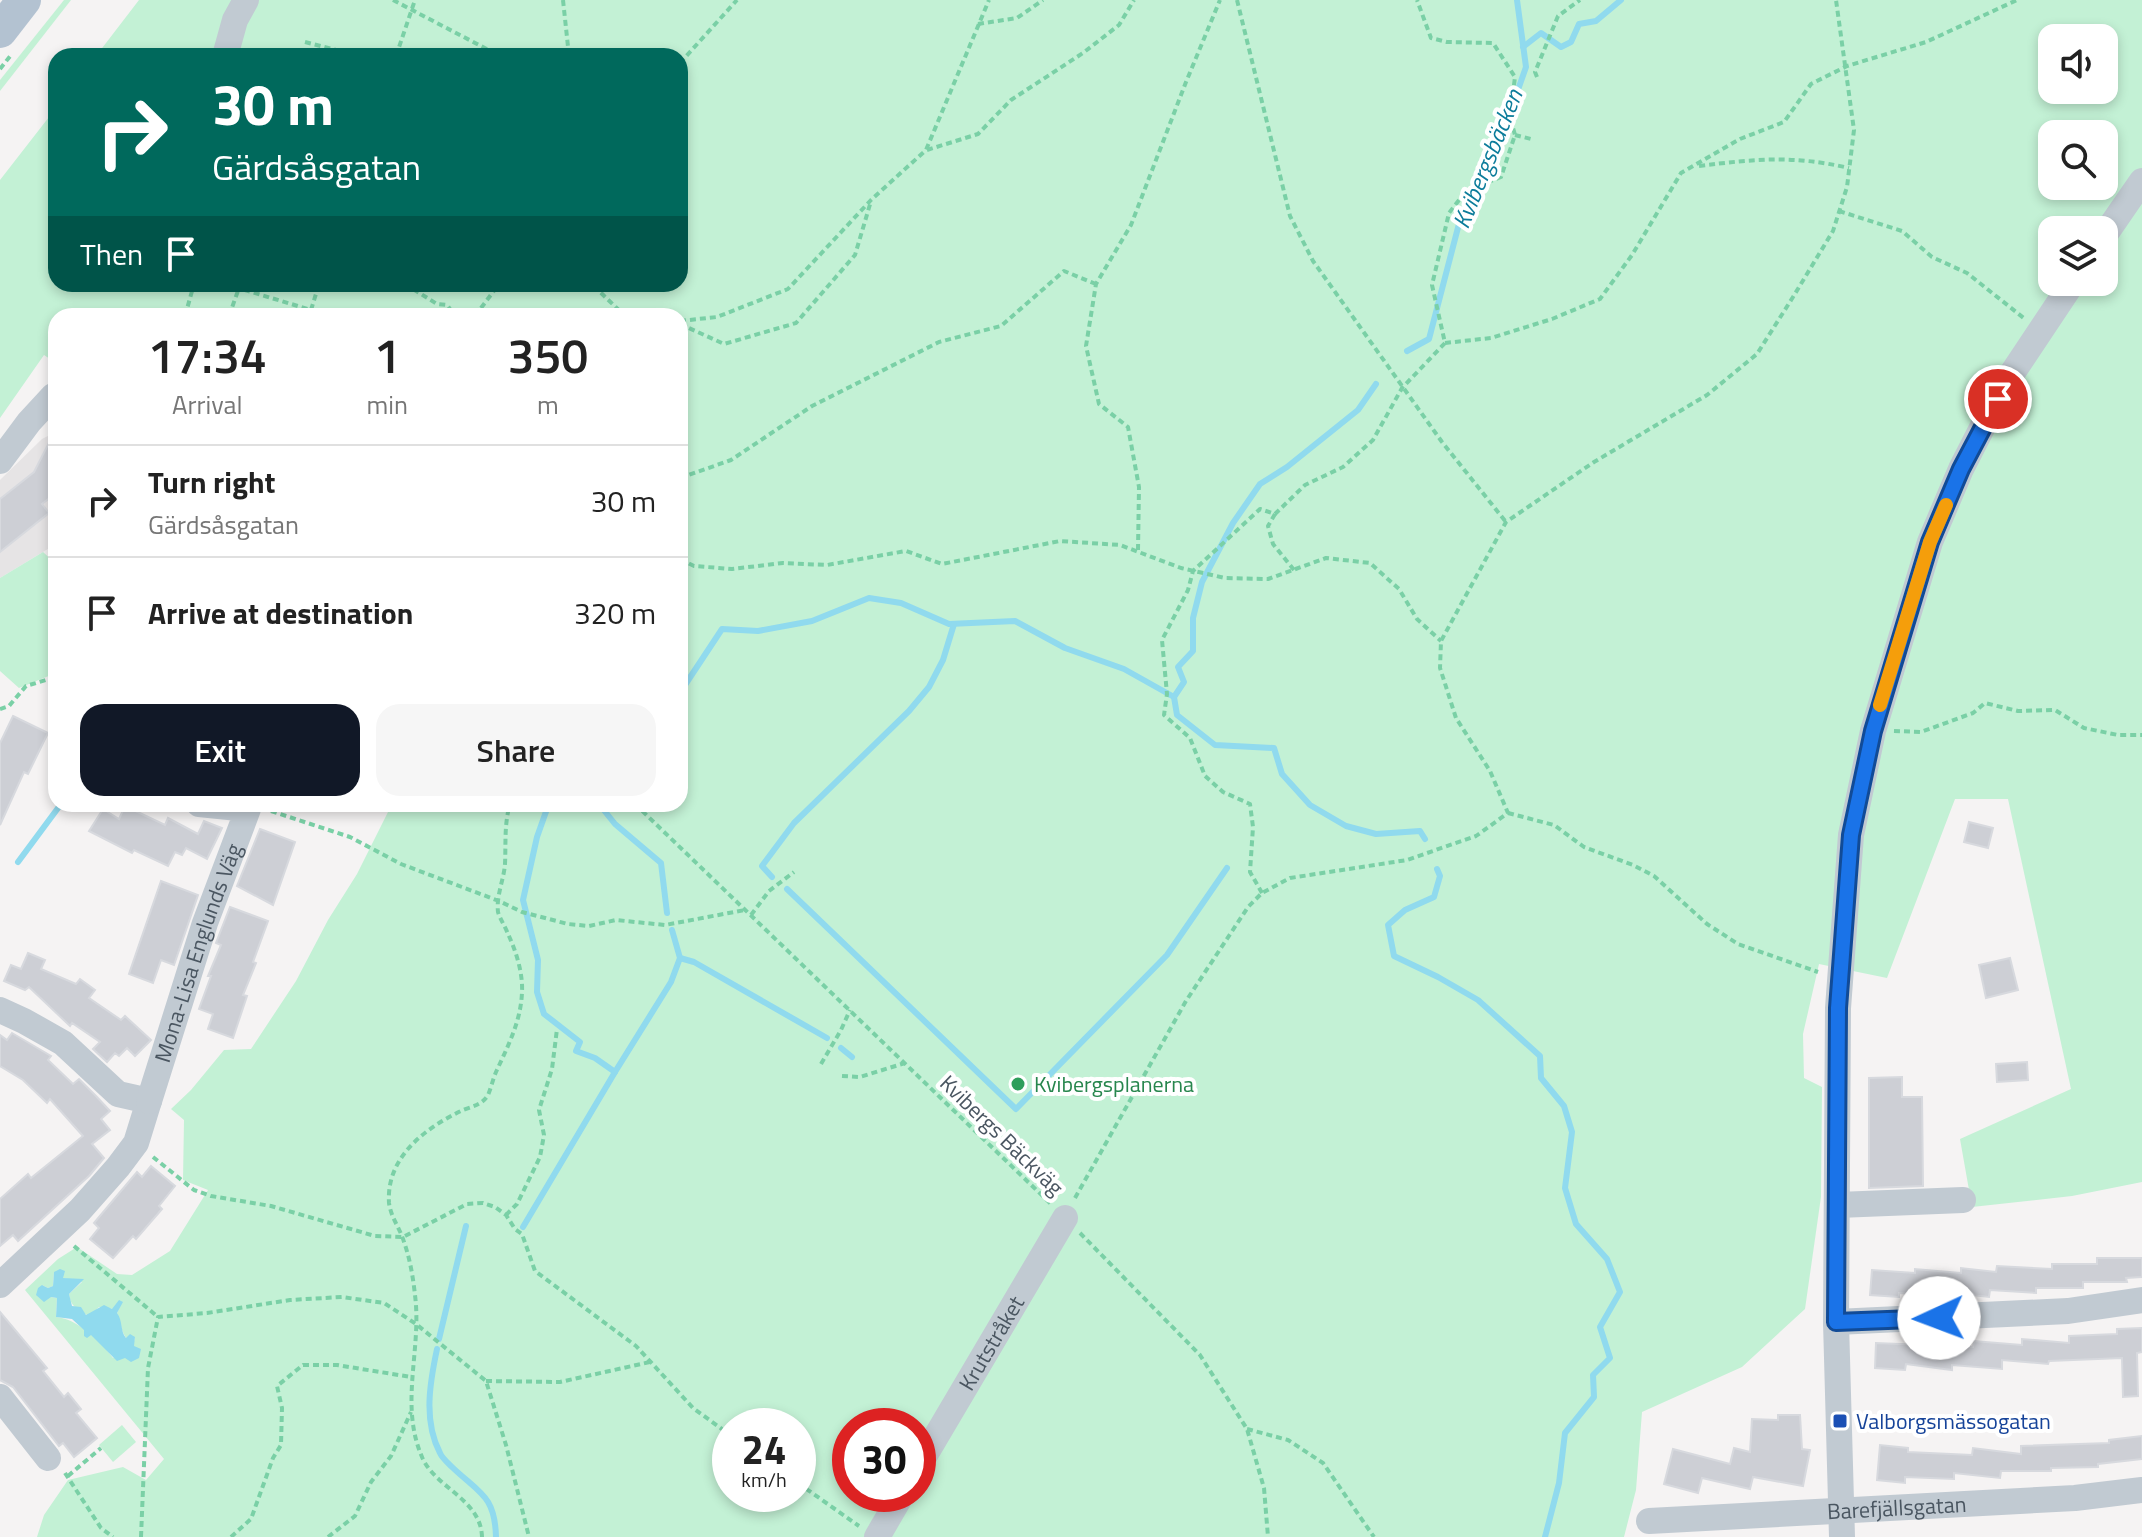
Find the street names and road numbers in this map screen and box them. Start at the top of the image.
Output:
street label: Mona-Lisa Englunds Väg [145,838,251,1067]
street label: Kvibergs Bäckväg [932,1067,1072,1203]
street label: Krutstråket [950,1289,1033,1397]
street label: Barefjällsgatan [1826,1487,1967,1528]

